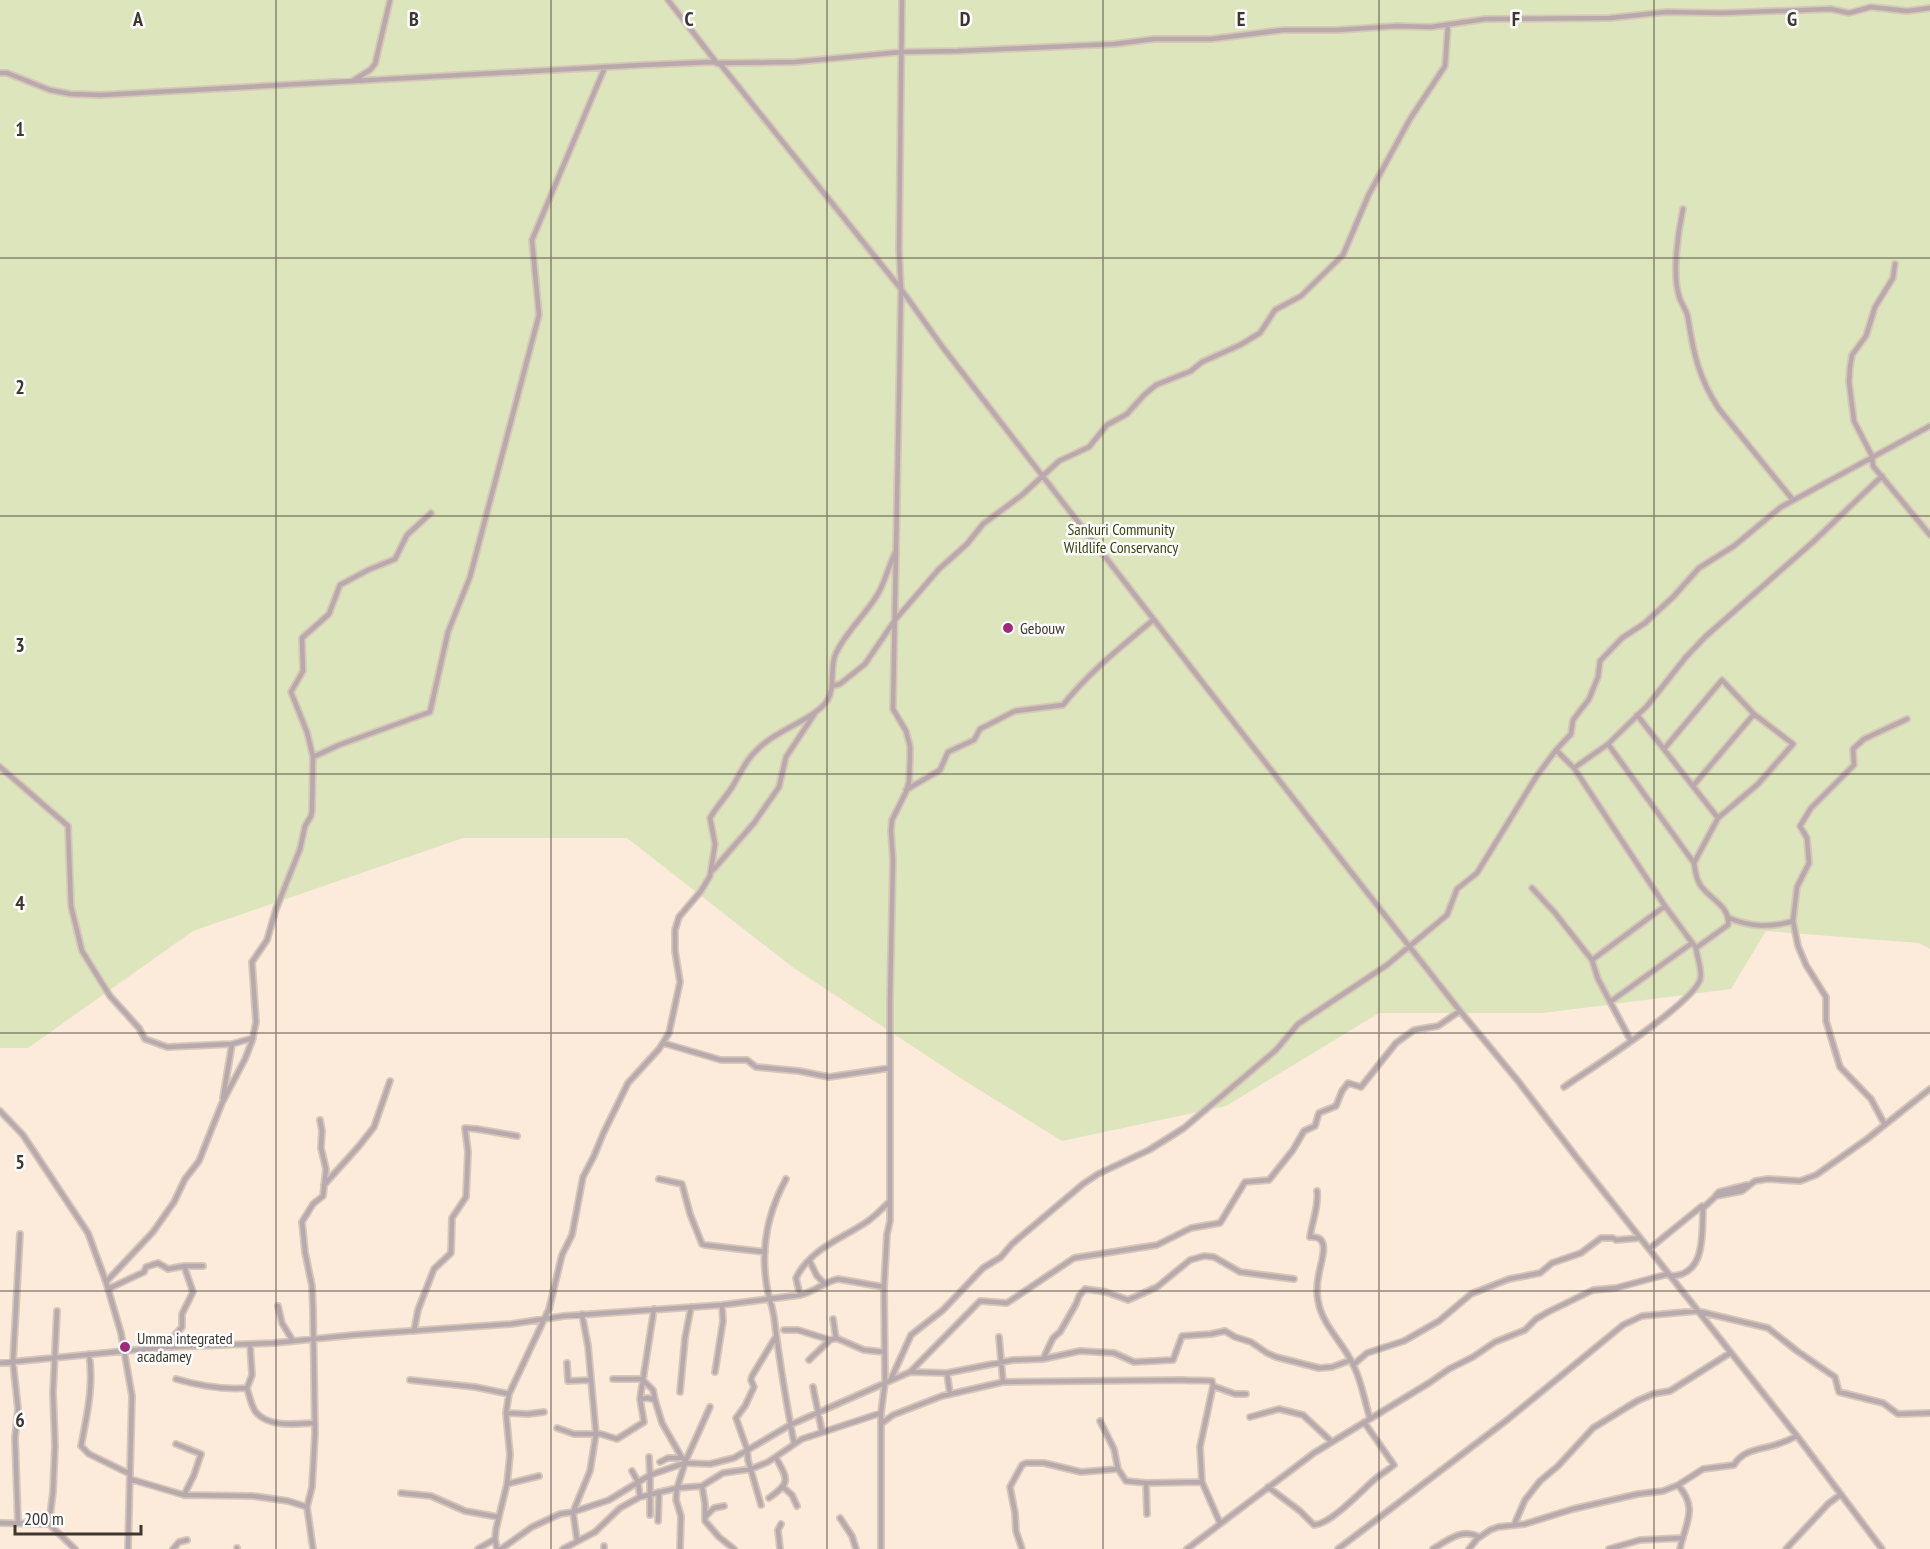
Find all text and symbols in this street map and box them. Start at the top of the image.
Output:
text: A [132,6,144,32]
text: B [409,6,419,32]
text: C [684,6,694,32]
text: D [960,6,971,32]
text: E [1237,6,1245,32]
text: F [1512,6,1520,32]
text: G [1787,6,1797,32]
text: 1 [15,116,25,142]
text: 2 [15,374,25,400]
park label: Sankuri Community Wildlife Conservancy [1064,519,1178,557]
place label: Gebouw [1020,618,1065,638]
marker: Gebouw [1001,621,1015,635]
text: 3 [15,632,25,658]
text: 4 [15,890,25,916]
text: 5 [15,1149,25,1175]
place label: Umma integrated acadamey [137,1328,233,1366]
marker: Umma integrated acadamey [118,1340,132,1354]
text: 6 [15,1407,25,1433]
scale bar [15,1498,141,1536]
text: 200 m [24,1507,64,1530]

